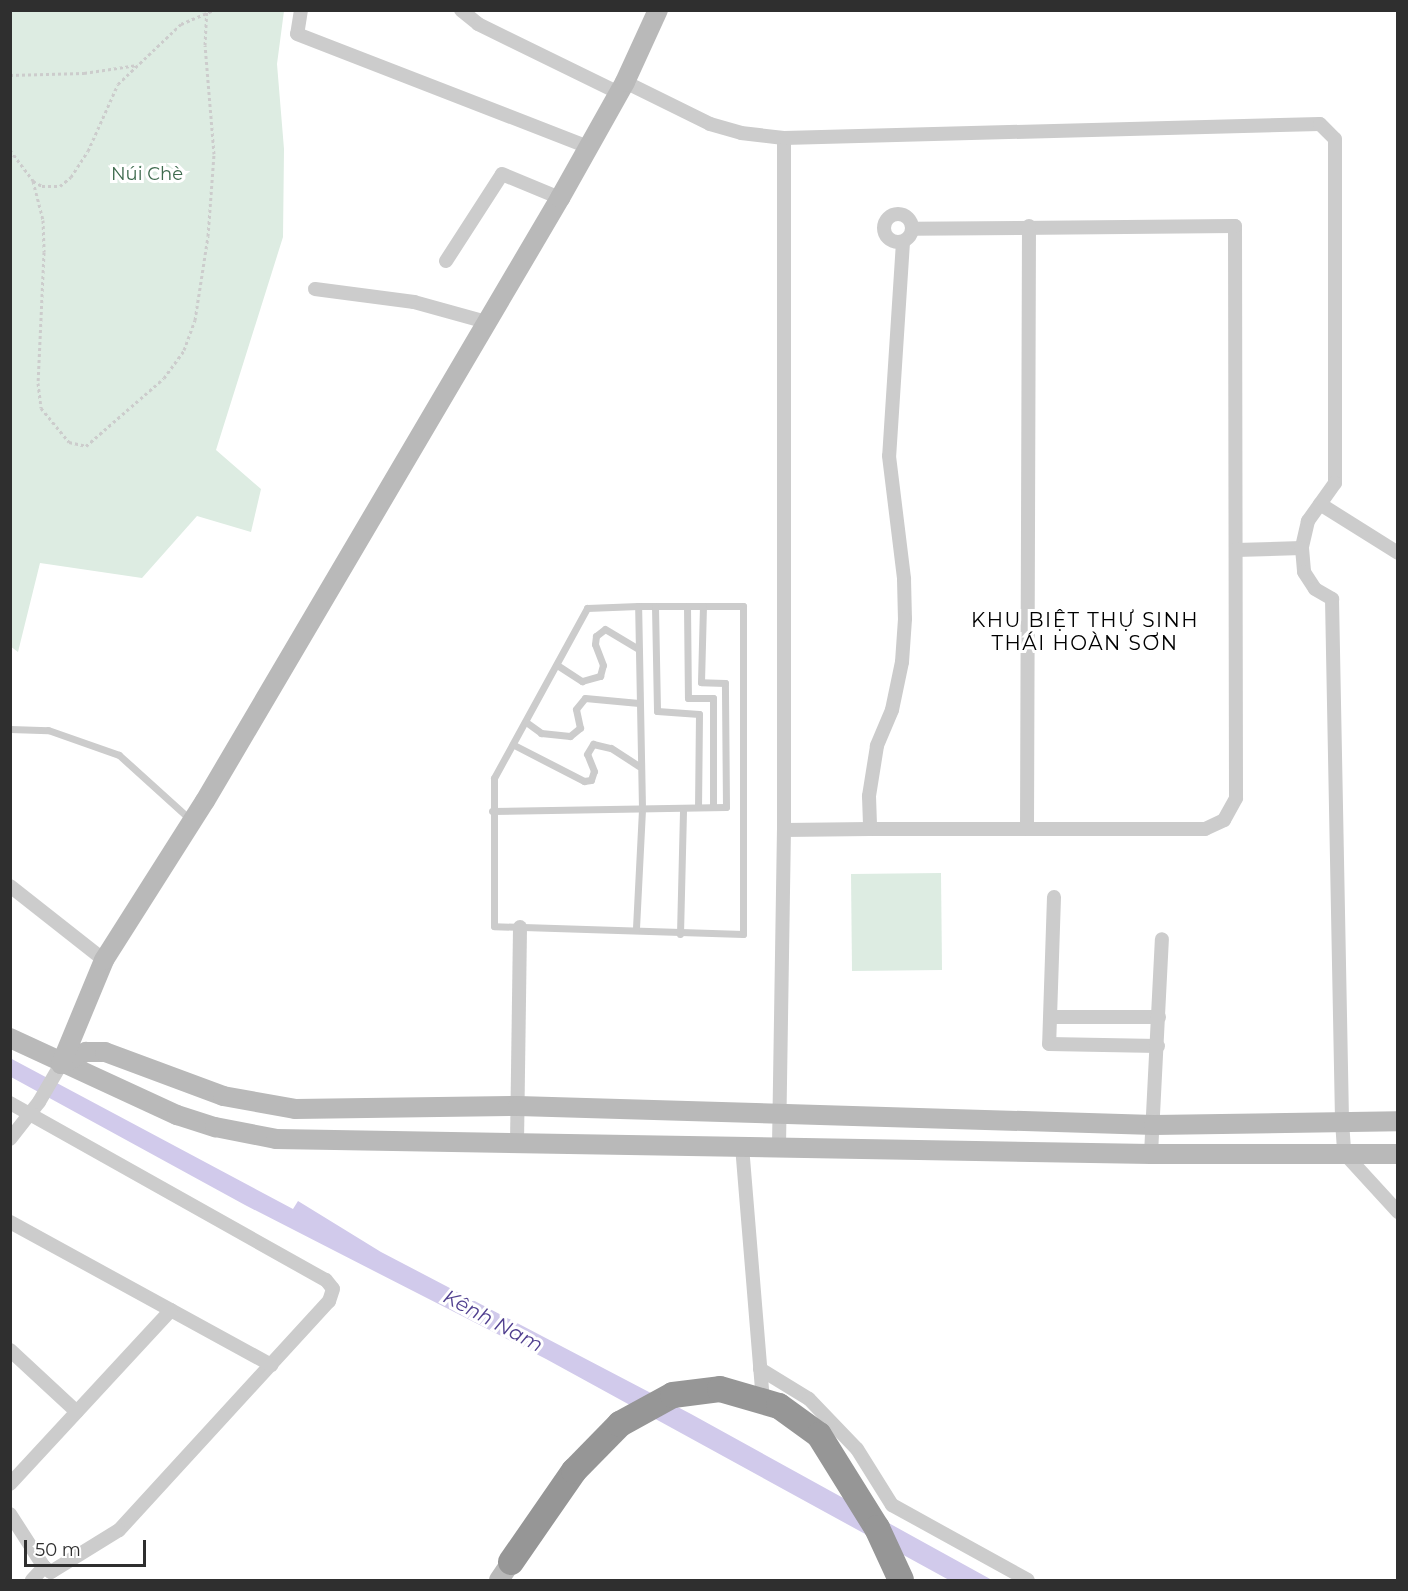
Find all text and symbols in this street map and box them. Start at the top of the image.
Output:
park label: Núi Chè [111,163,183,185]
district label: KHU BIỆT THỰ SINH THÁI HOÀN SƠN [971,609,1199,656]
water label: Kênh Nam [439,1285,547,1357]
scale bar [27,1528,148,1566]
text: 50 m [35,1539,81,1561]

